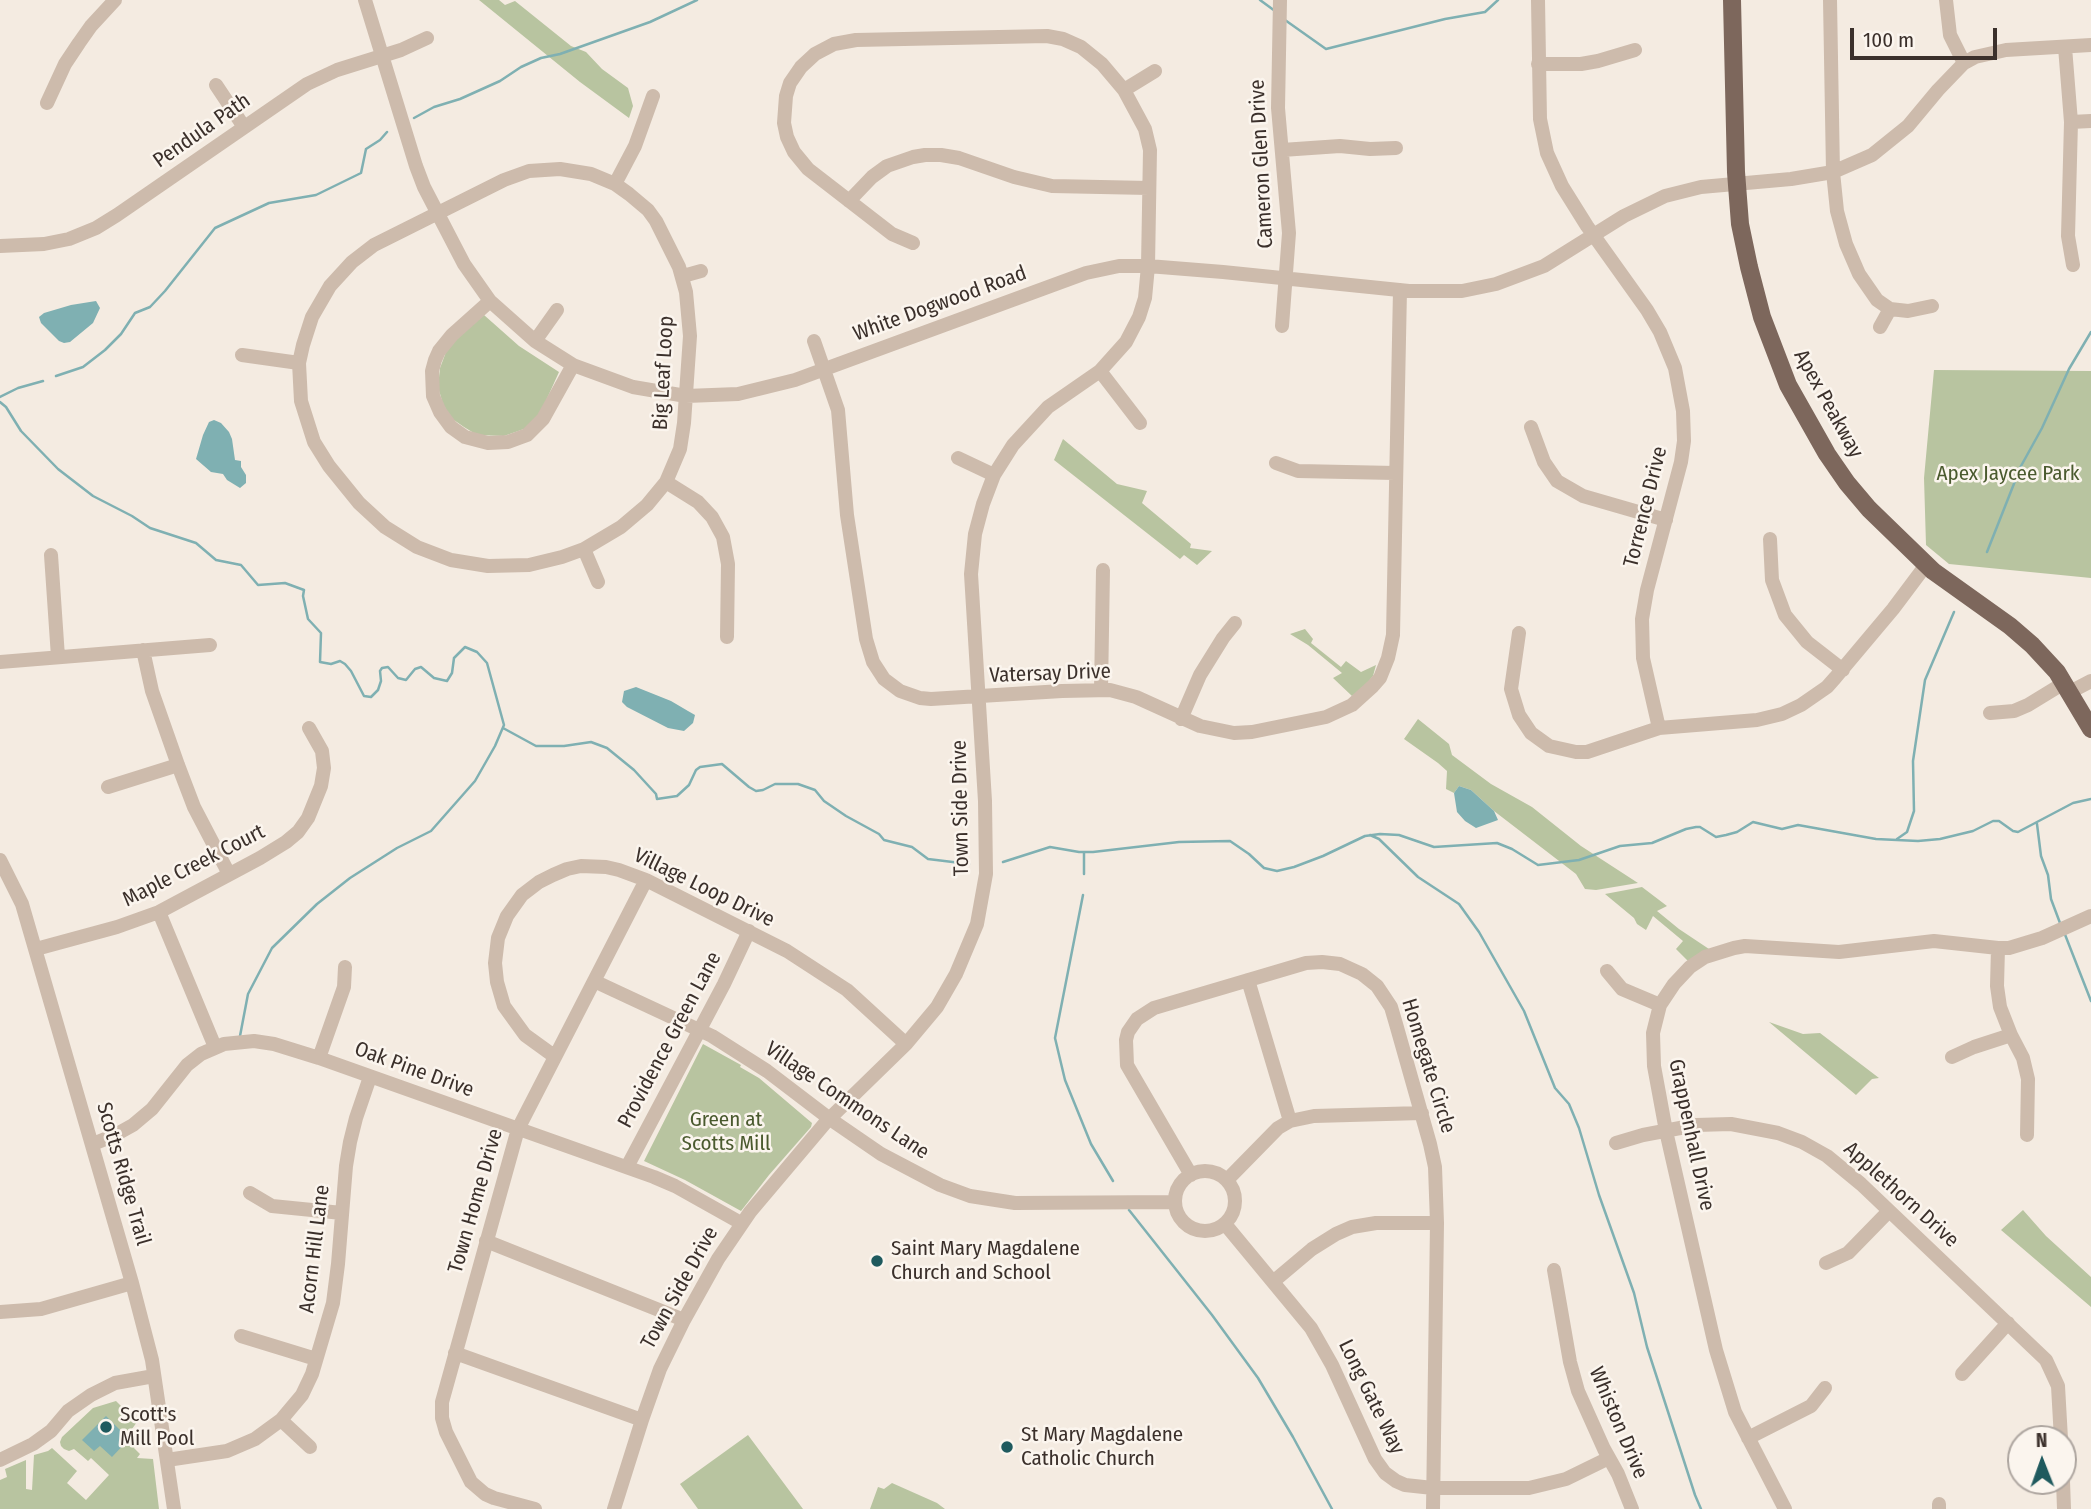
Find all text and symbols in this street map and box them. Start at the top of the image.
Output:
scale bar [1853,14,2000,58]
text: 100 m [1863,27,1914,53]
street label: Cameron Glen Drive [1245,79,1279,249]
street label: Pendula Path [149,88,255,174]
street label: White Dogwood Road [850,261,1030,347]
street label: Big Leaf Loop [648,315,680,431]
street label: Apex Peakway [1788,345,1868,463]
street label: Torrence Drive [1619,444,1673,570]
park label: Apex Jaycee Park [1936,461,2080,487]
street label: Vatersay Drive [989,659,1111,689]
street label: Town Side Drive [947,740,975,876]
street label: Maple Creek Court [119,819,269,913]
street label: Village Loop Drive [630,843,778,933]
street label: Providence Green Lane [613,948,727,1132]
street label: Homegate Circle [1396,996,1460,1136]
street label: Oak Pine Drive [351,1037,477,1103]
street label: Village Commons Lane [760,1037,934,1165]
street label: Grappenhall Drive [1663,1057,1719,1213]
street label: Scotts Ridge Trail [91,1100,155,1248]
park label: Green at Scotts Mill [682,1107,770,1157]
street label: Town Home Drive [443,1126,509,1276]
street label: Applethorn Drive [1838,1137,1964,1253]
street label: Acorn Hill Lane [295,1183,335,1315]
street label: Town Side Drive [636,1222,724,1354]
place label: Saint Mary Magdalene Church and School [891,1236,1080,1286]
marker: Saint Mary Magdalene Church and School [869,1253,885,1269]
street label: Long Gate Way [1332,1336,1410,1458]
street label: Whiston Drive [1583,1363,1653,1483]
place label: Scott's Mill Pool [120,1402,194,1452]
marker: Scott's Mill Pool [98,1419,114,1435]
place label: St Mary Magdalene Catholic Church [1021,1422,1183,1472]
north arrow [2007,1425,2077,1495]
text: N [2036,1429,2048,1452]
marker: St Mary Magdalene Catholic Church [999,1439,1015,1455]

